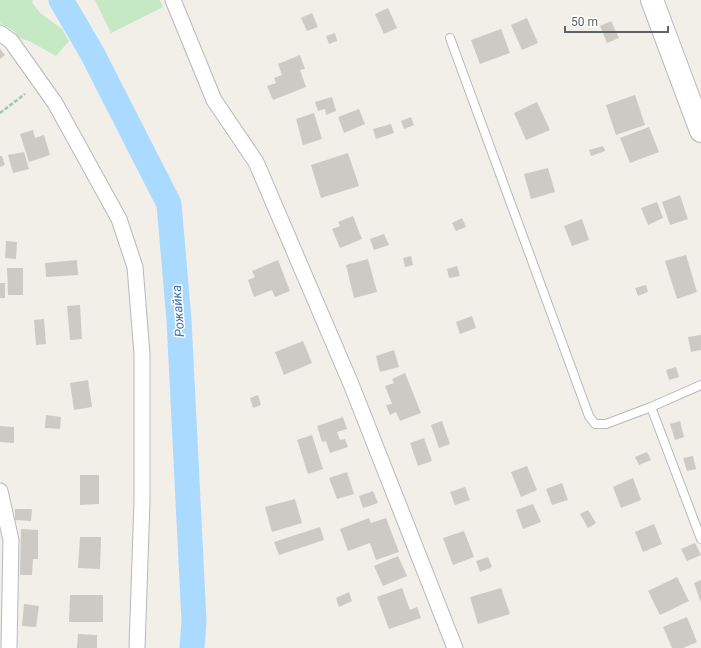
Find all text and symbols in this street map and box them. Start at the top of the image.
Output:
scale bar [565,8,668,34]
text: 50 m [571,15,598,29]
water label: Рожайка [169,284,187,338]

